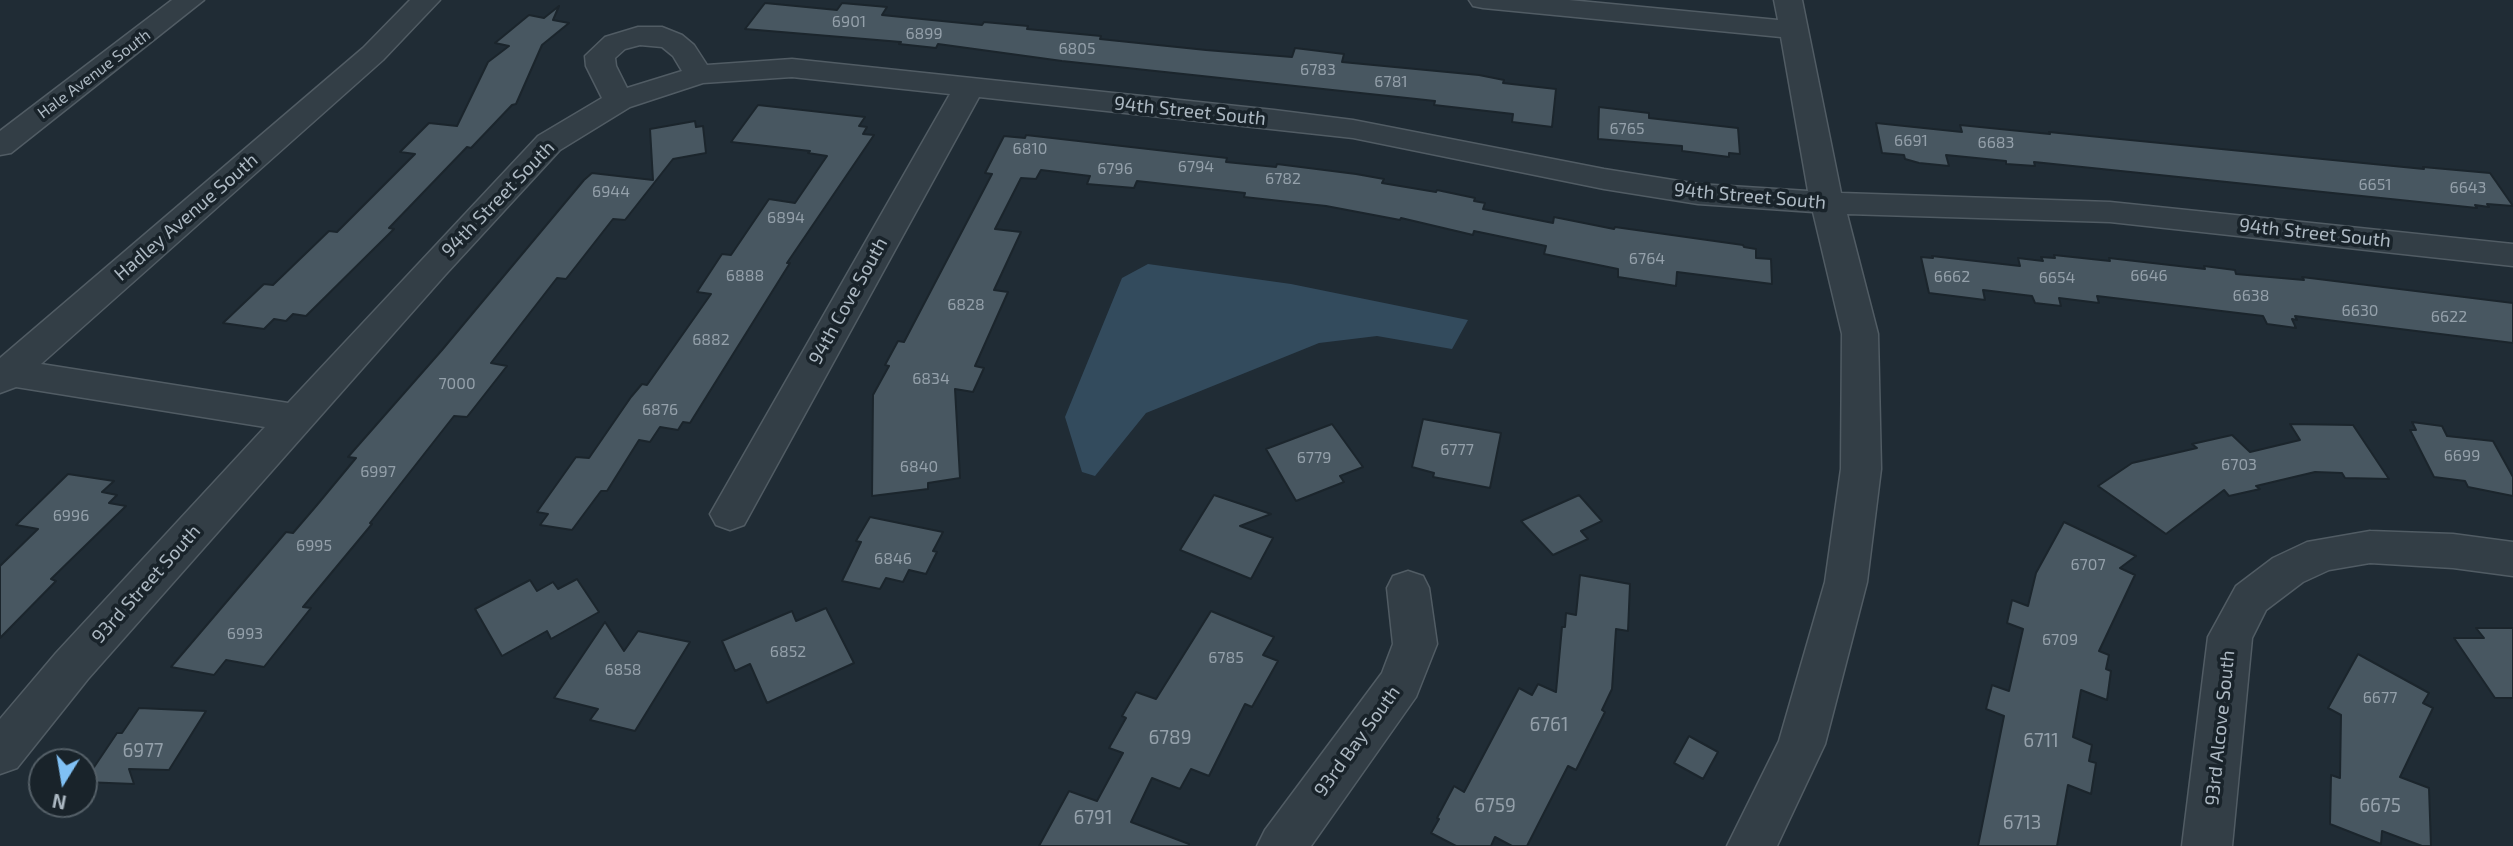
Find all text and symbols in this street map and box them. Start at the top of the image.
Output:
house number: 6901 [832,12,866,32]
house number: 6899 [905,24,943,44]
street label: Hale Avenue South [34,25,154,123]
house number: 6805 [1058,39,1096,59]
house number: 6783 [1300,60,1336,80]
house number: 6781 [1374,72,1408,92]
street label: 94th Street South [1113,92,1267,130]
house number: 6765 [1609,119,1645,139]
house number: 6691 [1894,131,1928,151]
house number: 6683 [1978,133,2014,153]
street label: 94th Street South [437,136,559,262]
house number: 6810 [1013,139,1047,159]
street label: Hadley Avenue South [110,149,262,285]
house number: 6794 [1178,157,1214,177]
house number: 6796 [1097,159,1133,179]
house number: 6782 [1265,169,1301,189]
house number: 6651 [2358,175,2392,195]
street label: 94th Street South [1673,178,1827,214]
house number: 6643 [2449,178,2487,198]
house number: 6944 [592,182,630,202]
house number: 6894 [767,208,805,228]
street label: 94th Street South [2238,214,2392,252]
street label: 94th Cove South [804,234,892,368]
house number: 6764 [1629,249,1665,269]
house number: 6888 [726,266,764,286]
house number: 6646 [2130,266,2168,286]
house number: 6662 [1934,267,1970,287]
house number: 6654 [2039,268,2075,288]
house number: 6638 [2233,286,2269,306]
house number: 6828 [947,295,985,315]
house number: 6630 [2342,301,2378,321]
house number: 6622 [2431,307,2467,327]
house number: 6882 [692,330,730,350]
house number: 6834 [912,369,950,389]
house number: 7000 [438,374,476,394]
house number: 6876 [642,400,678,420]
house number: 6777 [1440,440,1474,460]
house number: 6699 [2444,446,2480,466]
house number: 6779 [1297,448,1331,468]
house number: 6703 [2221,455,2257,475]
house number: 6840 [900,457,938,477]
house number: 6997 [360,462,396,482]
house number: 6996 [53,506,89,526]
street label: 93rd Street South [87,520,205,648]
house number: 6995 [296,536,332,556]
house number: 6846 [874,549,912,569]
house number: 6707 [2070,555,2106,575]
house number: 6993 [227,624,263,644]
house number: 6709 [2042,630,2078,650]
house number: 6852 [770,642,806,662]
house number: 6785 [1208,648,1244,668]
street label: 93rd Alcove South [2200,649,2240,807]
house number: 6858 [604,660,642,680]
street label: 93rd Bay South [1309,681,1405,801]
house number: 6677 [2363,688,2397,708]
house number: 6761 [1529,714,1569,736]
house number: 6789 [1149,727,1191,749]
house number: 6711 [2023,730,2059,752]
house number: 6977 [122,740,164,762]
north arrow [28,748,98,818]
text: N [50,790,68,815]
house number: 6759 [1474,795,1516,817]
house number: 6675 [2359,795,2401,817]
house number: 6791 [1073,807,1113,829]
house number: 6713 [2003,812,2041,834]

